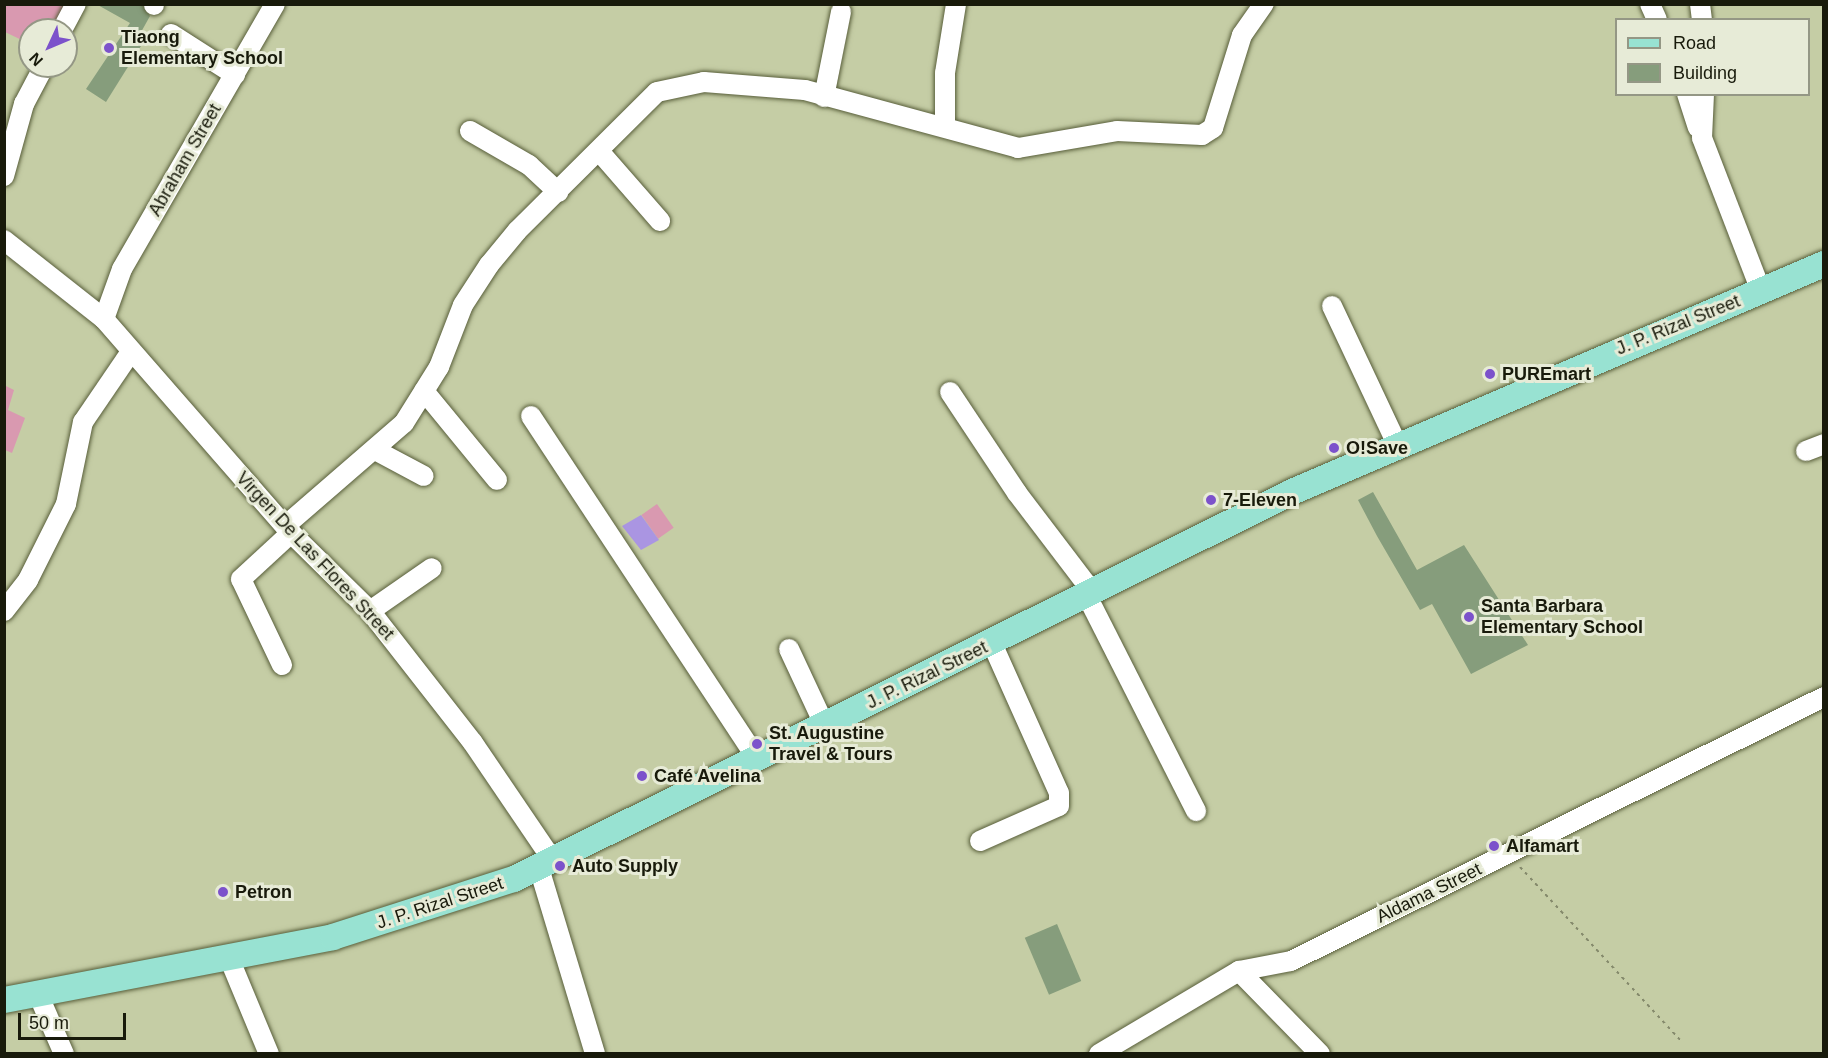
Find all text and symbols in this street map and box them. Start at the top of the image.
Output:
north arrow [18,18,78,78]
legend [1615,18,1810,96]
place label: Tiaong Elementary School [121,27,283,70]
text: Road [1673,33,1716,53]
marker: Tiaong Elementary School [102,41,116,55]
text: N [26,49,46,70]
text: Building [1673,63,1737,83]
street label: Abraham Street [144,100,226,220]
street label: J. P. Rizal Street [1613,290,1743,360]
place label: PUREmart [1502,363,1591,385]
marker: PUREmart [1483,367,1497,381]
place label: O!Save [1346,437,1408,459]
marker: O!Save [1327,441,1341,455]
street label: Virgen De Las Flores Street [231,468,399,644]
place label: 7-Eleven [1223,489,1297,511]
marker: 7-Eleven [1204,493,1218,507]
place label: Santa Barbara Elementary School [1481,596,1643,638]
marker: Santa Barbara Elementary School [1462,610,1476,624]
street label: J. P. Rizal Street [863,636,991,714]
place label: St. Augustine Travel & Tours [769,723,893,766]
marker: St. Augustine Travel & Tours [750,737,764,751]
place label: Café Avelina [654,765,761,787]
marker: Café Avelina [635,769,649,783]
place label: Alfamart [1506,835,1579,857]
marker: Alfamart [1487,839,1501,853]
place label: Auto Supply [572,855,678,877]
street label: Aldama Street [1373,858,1485,928]
marker: Auto Supply [553,859,567,873]
street label: J. P. Rizal Street [374,872,506,934]
place label: Petron [235,881,292,903]
marker: Petron [216,885,230,899]
scale bar [21,1001,129,1039]
text: 50 m [29,1013,69,1033]

